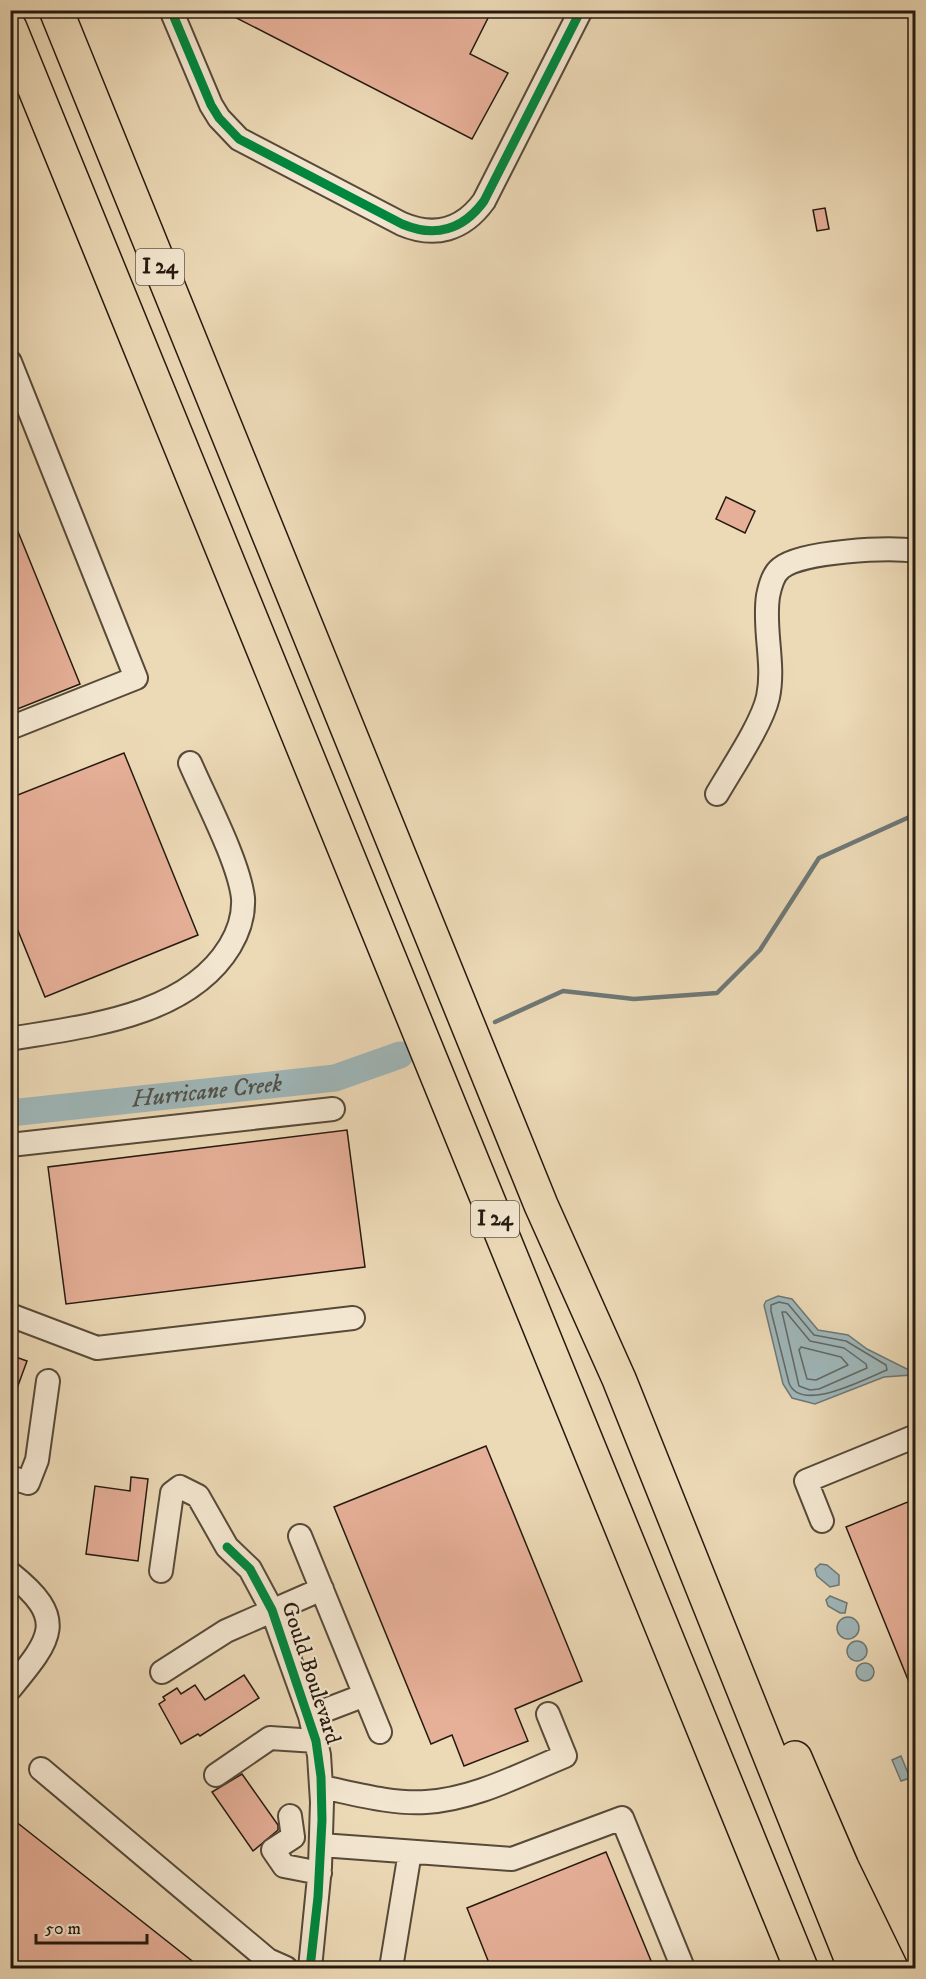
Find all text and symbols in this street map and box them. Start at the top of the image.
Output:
road number: I 24 [136,249,184,285]
water label: Hurricane Creek [129,1069,284,1115]
road number: I 24 [471,1201,519,1237]
street label: Gould Boulevard [275,1598,347,1748]
scale bar [36,1907,147,1945]
text: 50 m [45,1918,81,1940]

